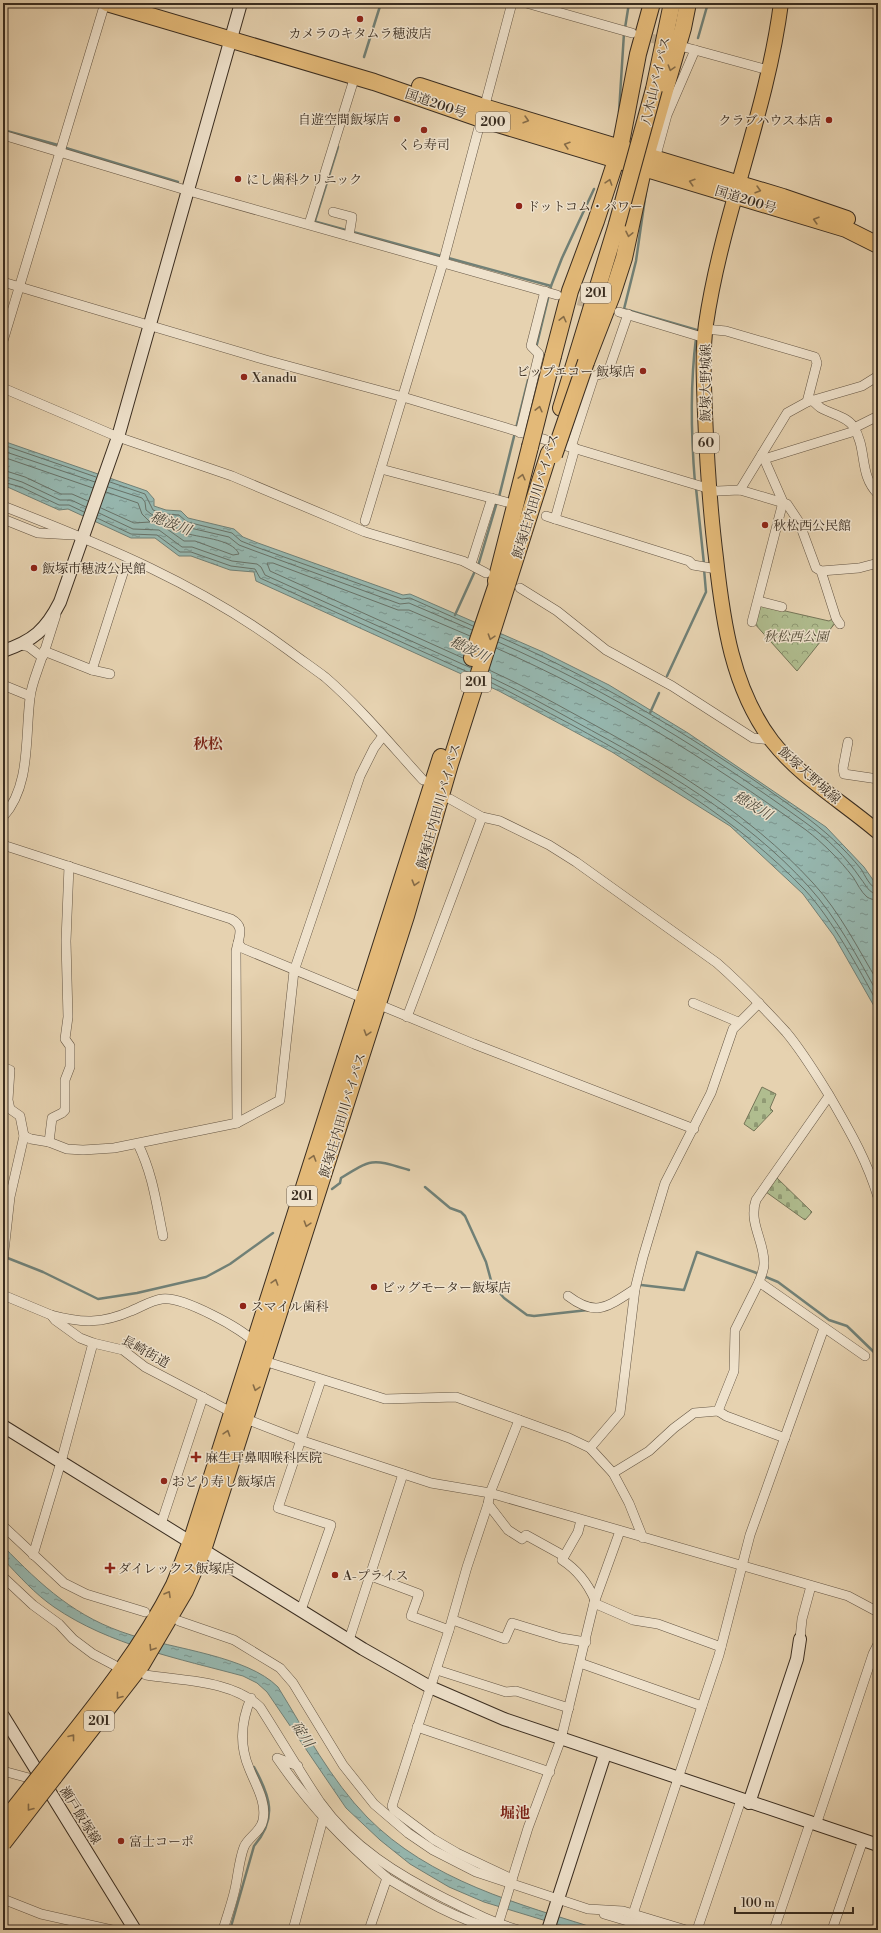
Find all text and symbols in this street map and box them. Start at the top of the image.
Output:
marker: カメラのキタムラ穂波店 [355,14,365,24]
place label: カメラのキタムラ穂波店 [289,26,431,42]
street label: 八木山バイパス [638,35,674,127]
one-way arrow [667,64,676,71]
street label: 国道200号 [403,86,468,122]
place label: 自遊空間飯塚店 [298,112,389,128]
road number: 200 [476,112,510,132]
place label: クラブハウス本店 [718,113,821,129]
marker: 自遊空間飯塚店 [392,114,402,124]
one-way arrow [523,115,530,124]
marker: クラブハウス本店 [824,115,834,125]
marker: くら寿司 [419,125,429,135]
place label: くら寿司 [398,137,450,153]
one-way arrow [564,141,571,150]
place label: にし歯科クリニック [246,172,362,188]
marker: にし歯科クリニック [233,174,243,184]
one-way arrow [604,179,613,186]
one-way arrow [688,179,695,187]
street label: 国道200号 [713,183,778,217]
one-way arrow [754,185,761,194]
place label: ドットコム・パワー [527,199,643,215]
marker: ドットコム・パワー [514,201,524,211]
one-way arrow [813,216,820,225]
one-way arrow [625,231,633,238]
road number: 201 [581,283,611,303]
one-way arrow [559,315,567,322]
street label: 飯塚大野城線 [698,344,714,422]
place label: ビップエコー 飯塚店 [516,364,635,380]
marker: ビップエコー 飯塚店 [638,366,648,376]
place label: Xanadu [251,370,297,386]
marker: Xanadu [239,372,249,382]
one-way arrow [534,406,543,413]
street label: 飯塚庄内田川バイパス [509,432,563,561]
road number: 60 [693,433,719,453]
one-way arrow [517,474,526,481]
water label: 穂波川 [148,508,195,541]
place label: 秋松西公民館 [773,518,851,534]
marker: 秋松西公民館 [760,520,770,530]
place label: 飯塚市穂波公民館 [42,561,146,577]
marker: 飯塚市穂波公民館 [29,563,39,573]
park label: 秋松西公園 [763,629,830,645]
water label: 穂波川 [447,633,494,668]
one-way arrow [487,633,496,640]
road number: 201 [461,672,491,692]
district label: 秋松 [193,735,223,754]
street label: 飯塚庄内田川バイパス [413,742,465,871]
street label: 飯塚大野城線 [775,744,844,808]
water label: 穂波川 [730,787,777,825]
one-way arrow [411,879,420,886]
one-way arrow [363,1029,372,1036]
street label: 飯塚庄内田川バイパス [316,1051,370,1180]
one-way arrow [308,1155,317,1162]
road number: 201 [287,1186,317,1206]
one-way arrow [304,1220,312,1227]
one-way arrow [270,1279,279,1286]
place label: ビッグモーター飯塚店 [382,1280,511,1296]
marker: ビッグモーター飯塚店 [369,1282,379,1292]
place label: スマイル歯科 [251,1299,328,1315]
marker: スマイル歯科 [238,1301,248,1311]
street label: 長崎街道 [119,1332,172,1371]
one-way arrow [252,1384,261,1391]
one-way arrow [222,1429,231,1436]
place label: 麻生耳鼻咽喉科医院 [205,1450,322,1466]
marker: 麻生耳鼻咽喉科医院 [190,1451,202,1463]
place label: おどり寿し飯塚店 [172,1474,276,1490]
marker: おどり寿し飯塚店 [159,1476,169,1486]
place label: ダイレックス飯塚店 [118,1561,234,1577]
marker: ダイレックス飯塚店 [105,1563,115,1573]
place label: A-プライス [342,1568,408,1584]
marker: A-プライス [330,1570,340,1580]
one-way arrow [164,1591,171,1598]
one-way arrow [150,1643,157,1650]
one-way arrow [116,1691,123,1698]
road number: 201 [84,1711,114,1731]
water label: 碇川 [287,1718,319,1753]
one-way arrow [67,1734,74,1741]
street label: 瀬戸飯塚線 [56,1784,104,1847]
one-way arrow [28,1804,35,1811]
district label: 堀池 [500,1804,530,1823]
place label: 富士コーポ [129,1834,194,1850]
marker: 富士コーポ [116,1836,126,1846]
scale bar [735,1889,853,1915]
text: 100 m [741,1896,775,1911]

